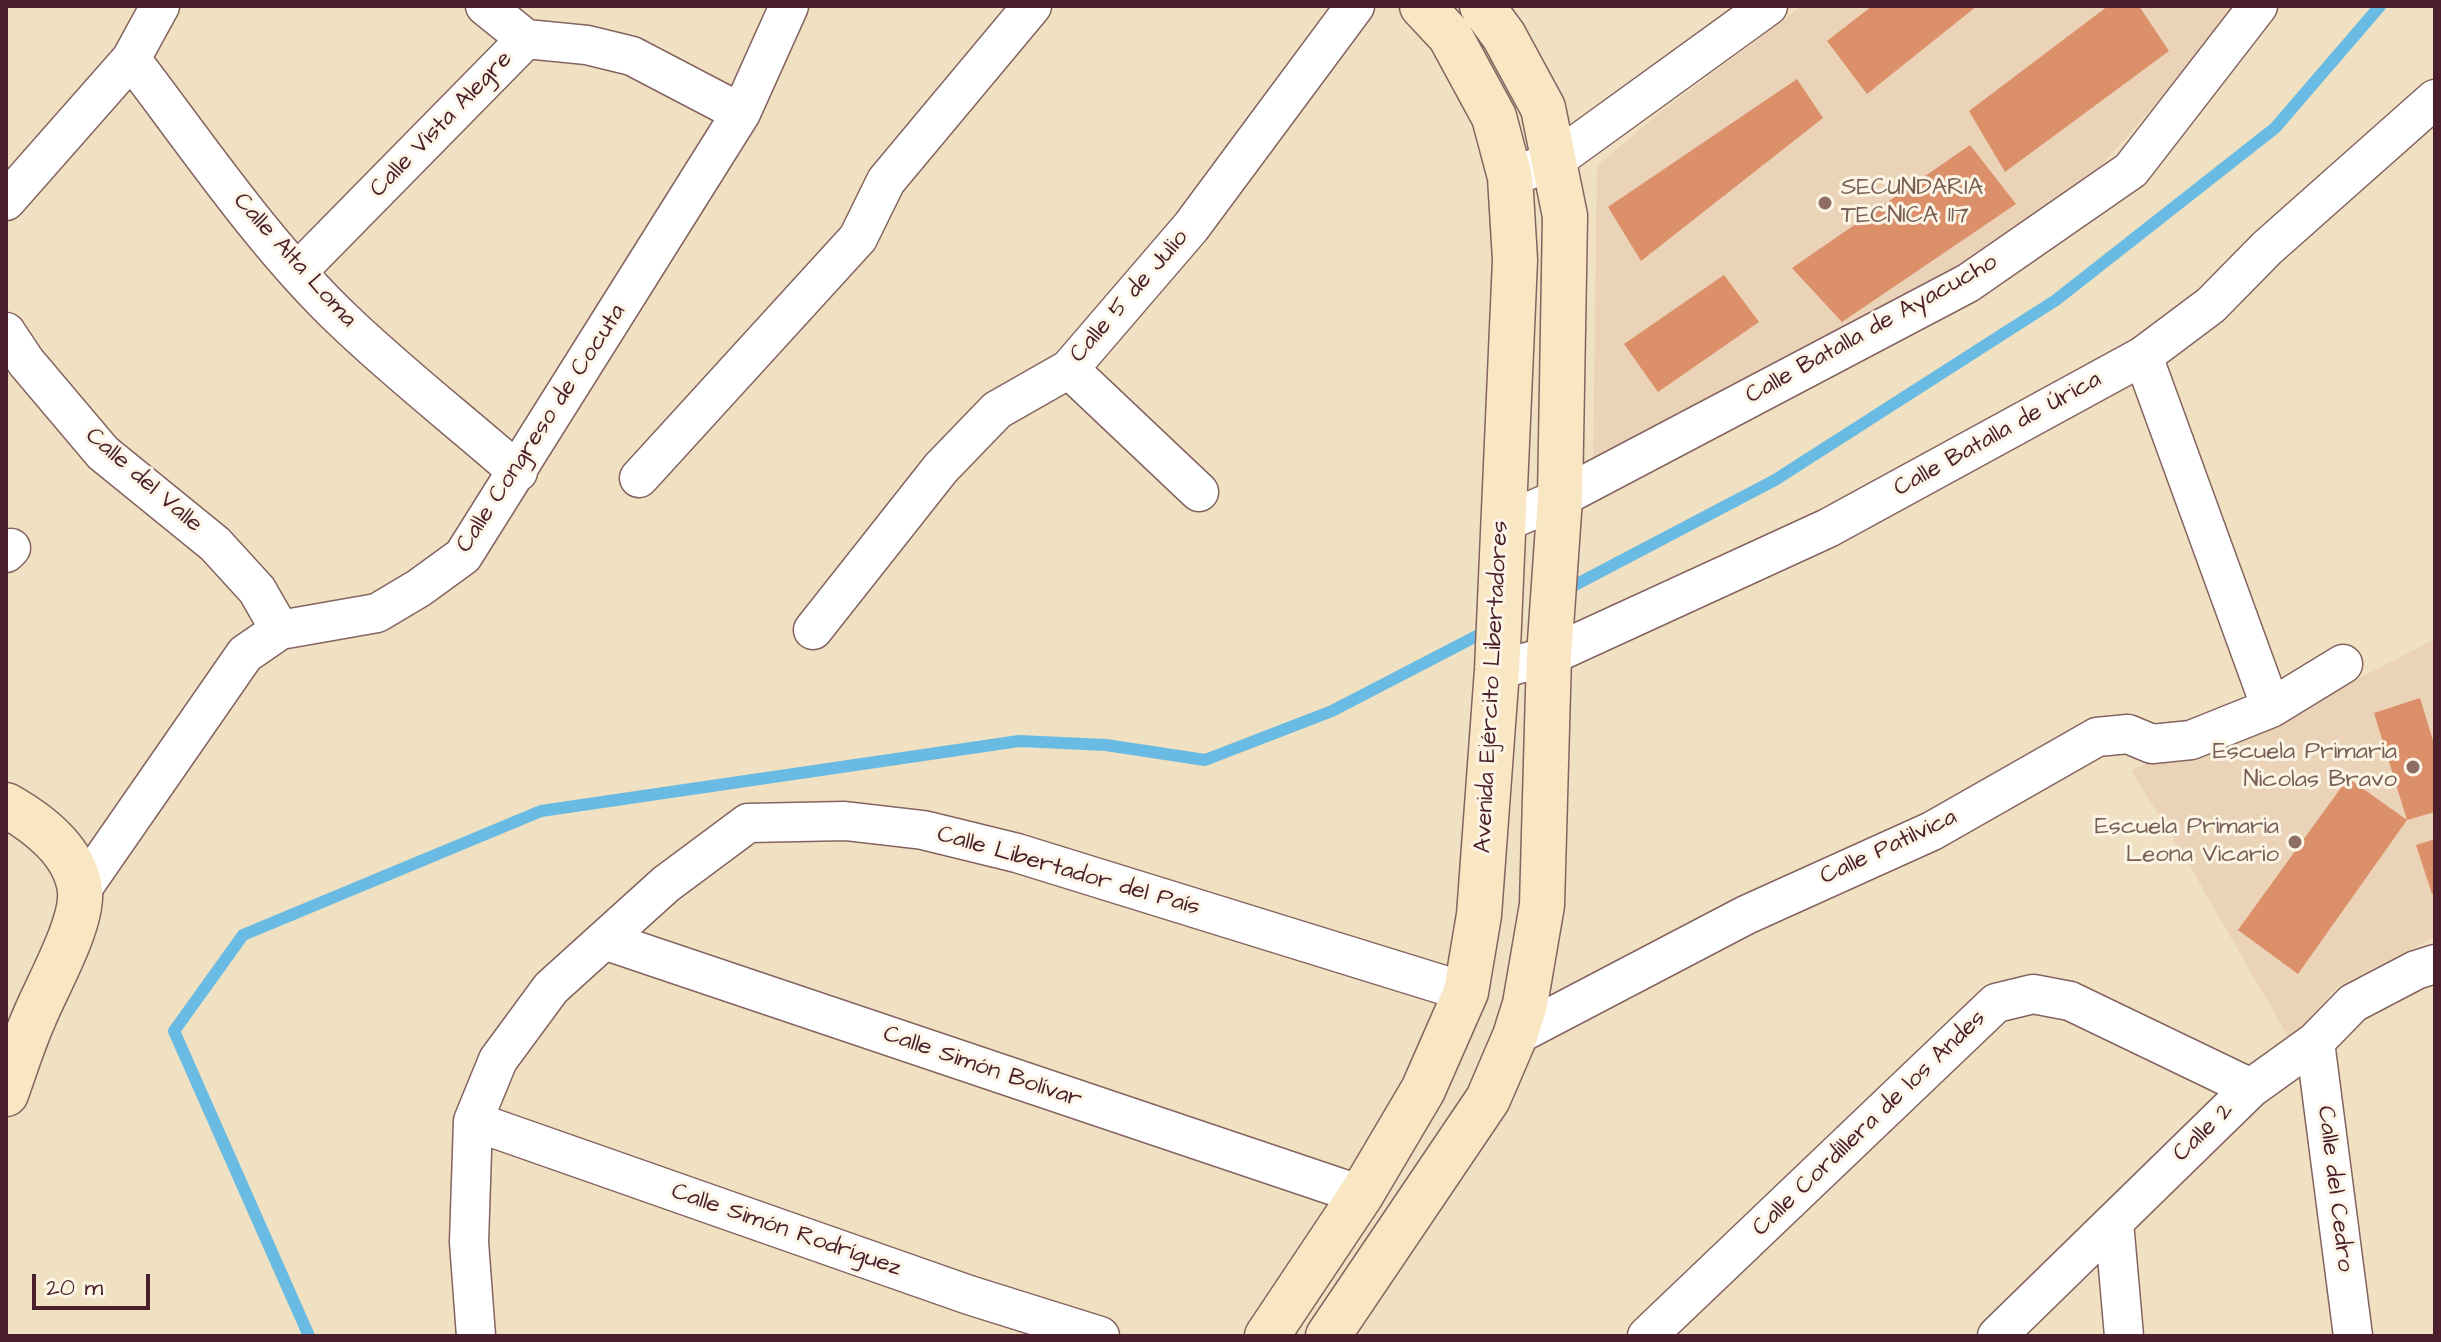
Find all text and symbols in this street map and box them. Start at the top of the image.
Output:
street label: Calle Vista Alegre [365,46,519,204]
place label: SECUNDARIA TECNICA 117 [1841,175,1983,231]
street label: Calle Alta Loma [226,188,362,334]
marker: SECUNDARIA TECNICA 117 [1816,194,1834,212]
street label: Calle 5 de Julio [1064,225,1196,369]
street label: Calle Batalla de Ayacucho [1741,249,2003,411]
street label: Calle Congreso de Cocuta [451,299,633,559]
street label: Calle Batalla de Úrica [1889,366,2107,504]
street label: Calle del Valle [79,422,207,540]
street label: Avenida Ejército Libertadores [1470,520,1516,854]
place label: Escuela Primaria Nicolas Bravo [2213,739,2397,795]
marker: Escuela Primaria Nicolas Bravo [2404,758,2422,776]
street label: Calle Patilvica [1816,804,1962,892]
place label: Escuela Primaria Leona Vicario [2095,814,2279,870]
street label: Calle Libertador del País [933,821,1203,923]
marker: Escuela Primaria Leona Vicario [2286,833,2304,851]
street label: Calle Cordillera de los Andes [1747,1005,1993,1243]
street label: Calle Simón Bolívar [879,1021,1085,1115]
street label: Calle 2 [2168,1097,2240,1169]
street label: Calle del Cedro [2310,1104,2358,1274]
street label: Calle Simón Rodríguez [667,1178,905,1284]
scale bar [36,1258,154,1308]
text: 20 m [46,1271,103,1305]

